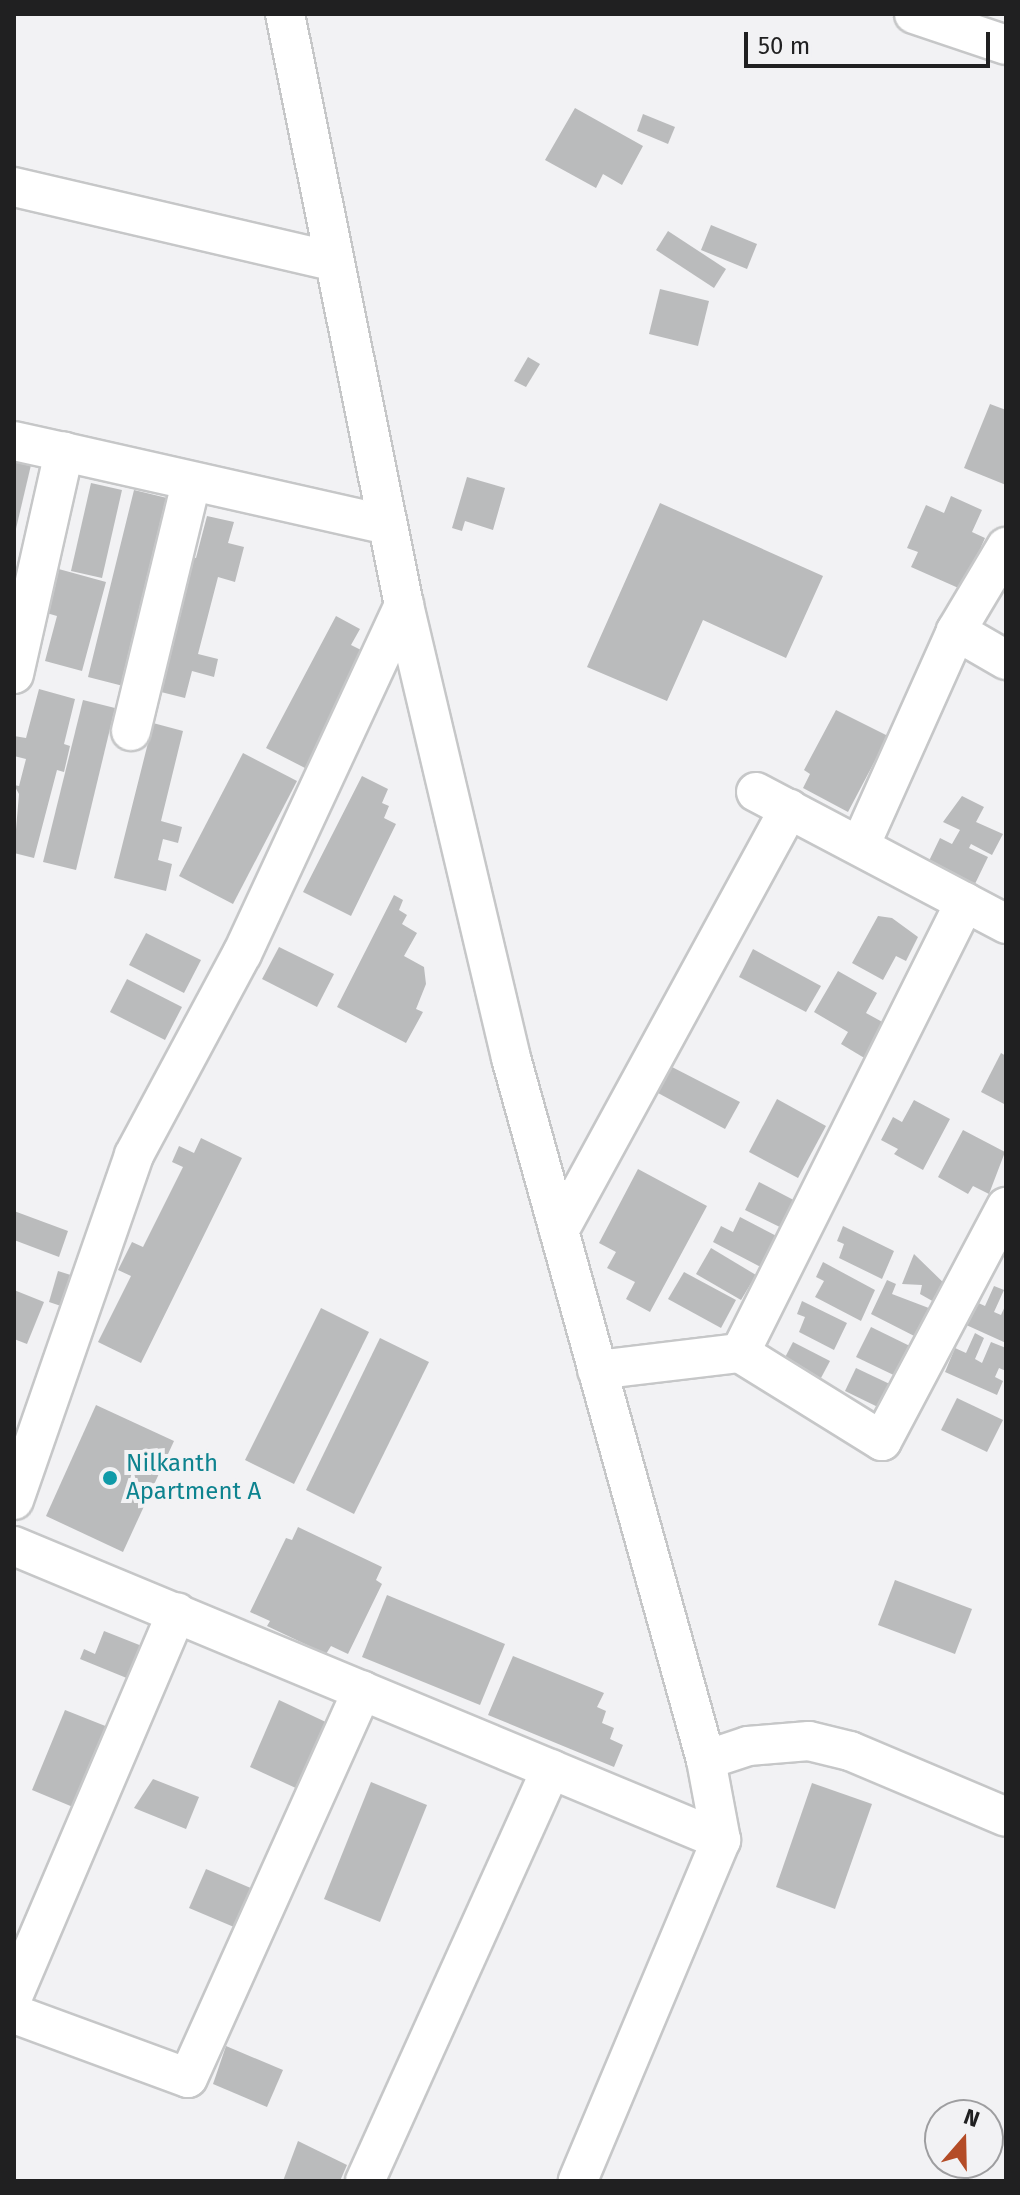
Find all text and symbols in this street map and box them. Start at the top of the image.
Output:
scale bar [748,16,994,66]
text: 50 m [758,32,810,60]
place label: Nilkanth Apartment A [126,1450,261,1506]
marker: Nilkanth Apartment A [101,1469,119,1487]
north arrow [924,2099,1004,2179]
text: N [960,2103,983,2133]

